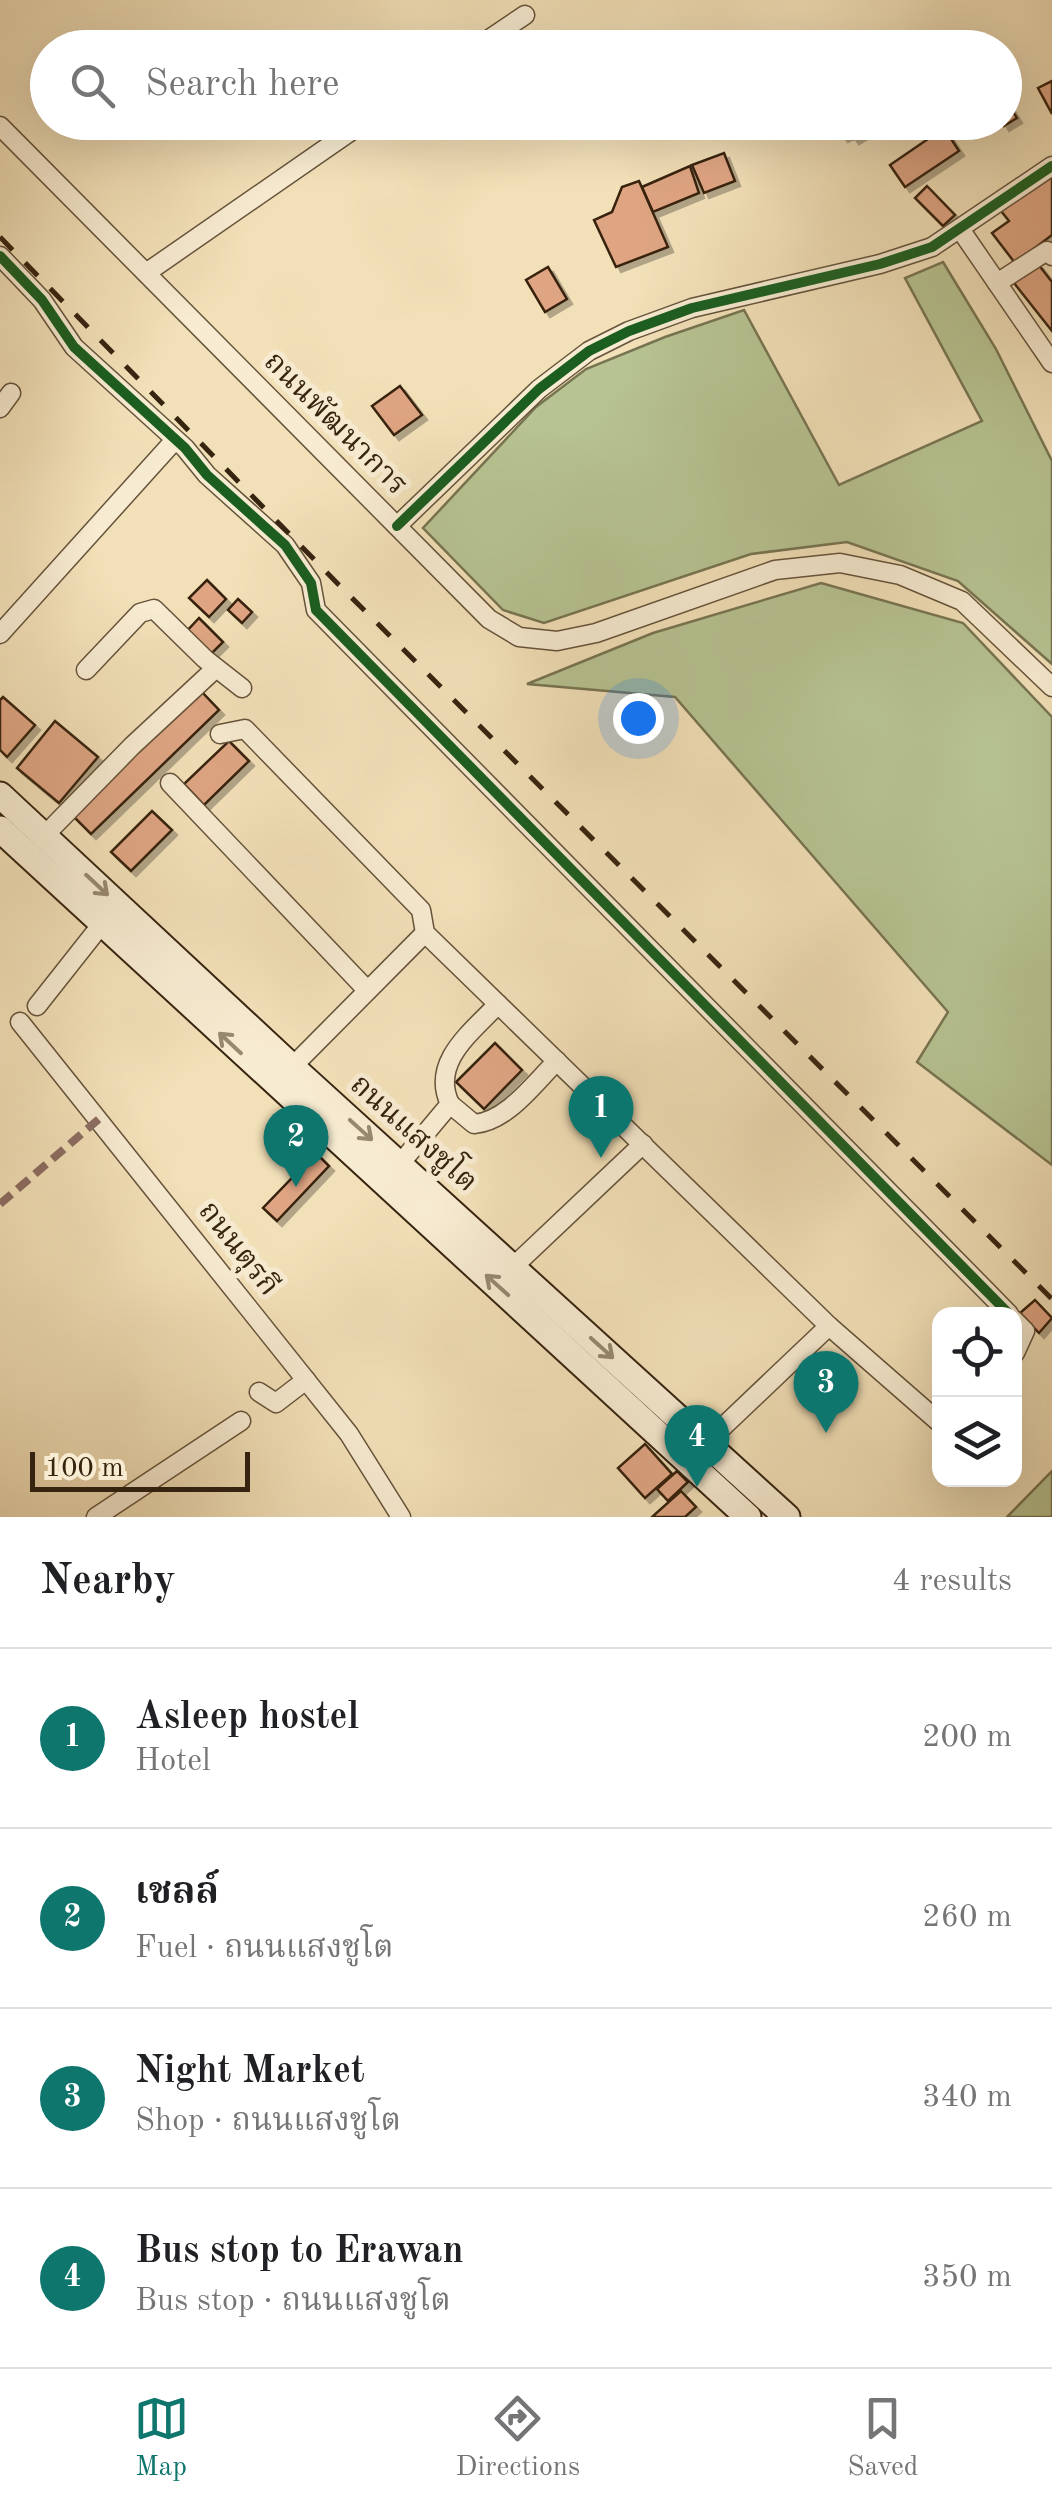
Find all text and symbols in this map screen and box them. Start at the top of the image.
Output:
search box [30,30,1022,140]
icon: search [65,58,120,113]
text: Search here [145,66,340,104]
street label: ถนนพัฒนาการ [258,345,414,501]
your location [613,693,664,744]
one-way arrow [83,873,109,897]
one-way arrow [218,1032,243,1055]
street label: ถนนแสงชูโต [342,1064,487,1201]
pin: 1 [568,1076,634,1158]
pin: 2 [264,1104,328,1187]
one-way arrow [348,1118,373,1141]
street label: ถนนตุรกี [191,1194,286,1303]
one-way arrow [485,1274,510,1297]
map controls [932,1307,1022,1487]
button: locate [932,1307,1022,1397]
one-way arrow [589,1336,614,1359]
pin: 3 [794,1350,858,1433]
button: layers [932,1397,1022,1487]
pin: 4 [664,1404,730,1487]
scale bar [30,1447,250,1492]
text: 100 m [45,1455,124,1483]
text: Nearby [40,1561,176,1603]
text: 4 results [892,1566,1012,1598]
text: Asleep hostel [135,1699,359,1737]
text: 1 [63,1722,82,1754]
text: 200 m [922,1722,1012,1754]
text: Hotel [135,1746,211,1778]
text: เชลล์ [135,1874,219,1912]
text: 2 [63,1902,82,1934]
text: 260 m [922,1902,1012,1934]
text: Fuel · ถนนแสงชูโต [135,1933,393,1965]
text: Night Market [135,2053,365,2091]
text: 3 [63,2082,82,2114]
text: 340 m [922,2082,1012,2114]
text: Shop · ถนนแสงชูโต [135,2106,401,2138]
text: Bus stop to Erawan [135,2233,464,2271]
text: 4 [63,2262,82,2294]
text: 350 m [922,2262,1012,2294]
text: Bus stop · ถนนแสงชูโต [135,2286,451,2318]
tab: Map [134,2391,189,2486]
tab: Directions [456,2391,580,2486]
tab: Saved [847,2391,918,2486]

